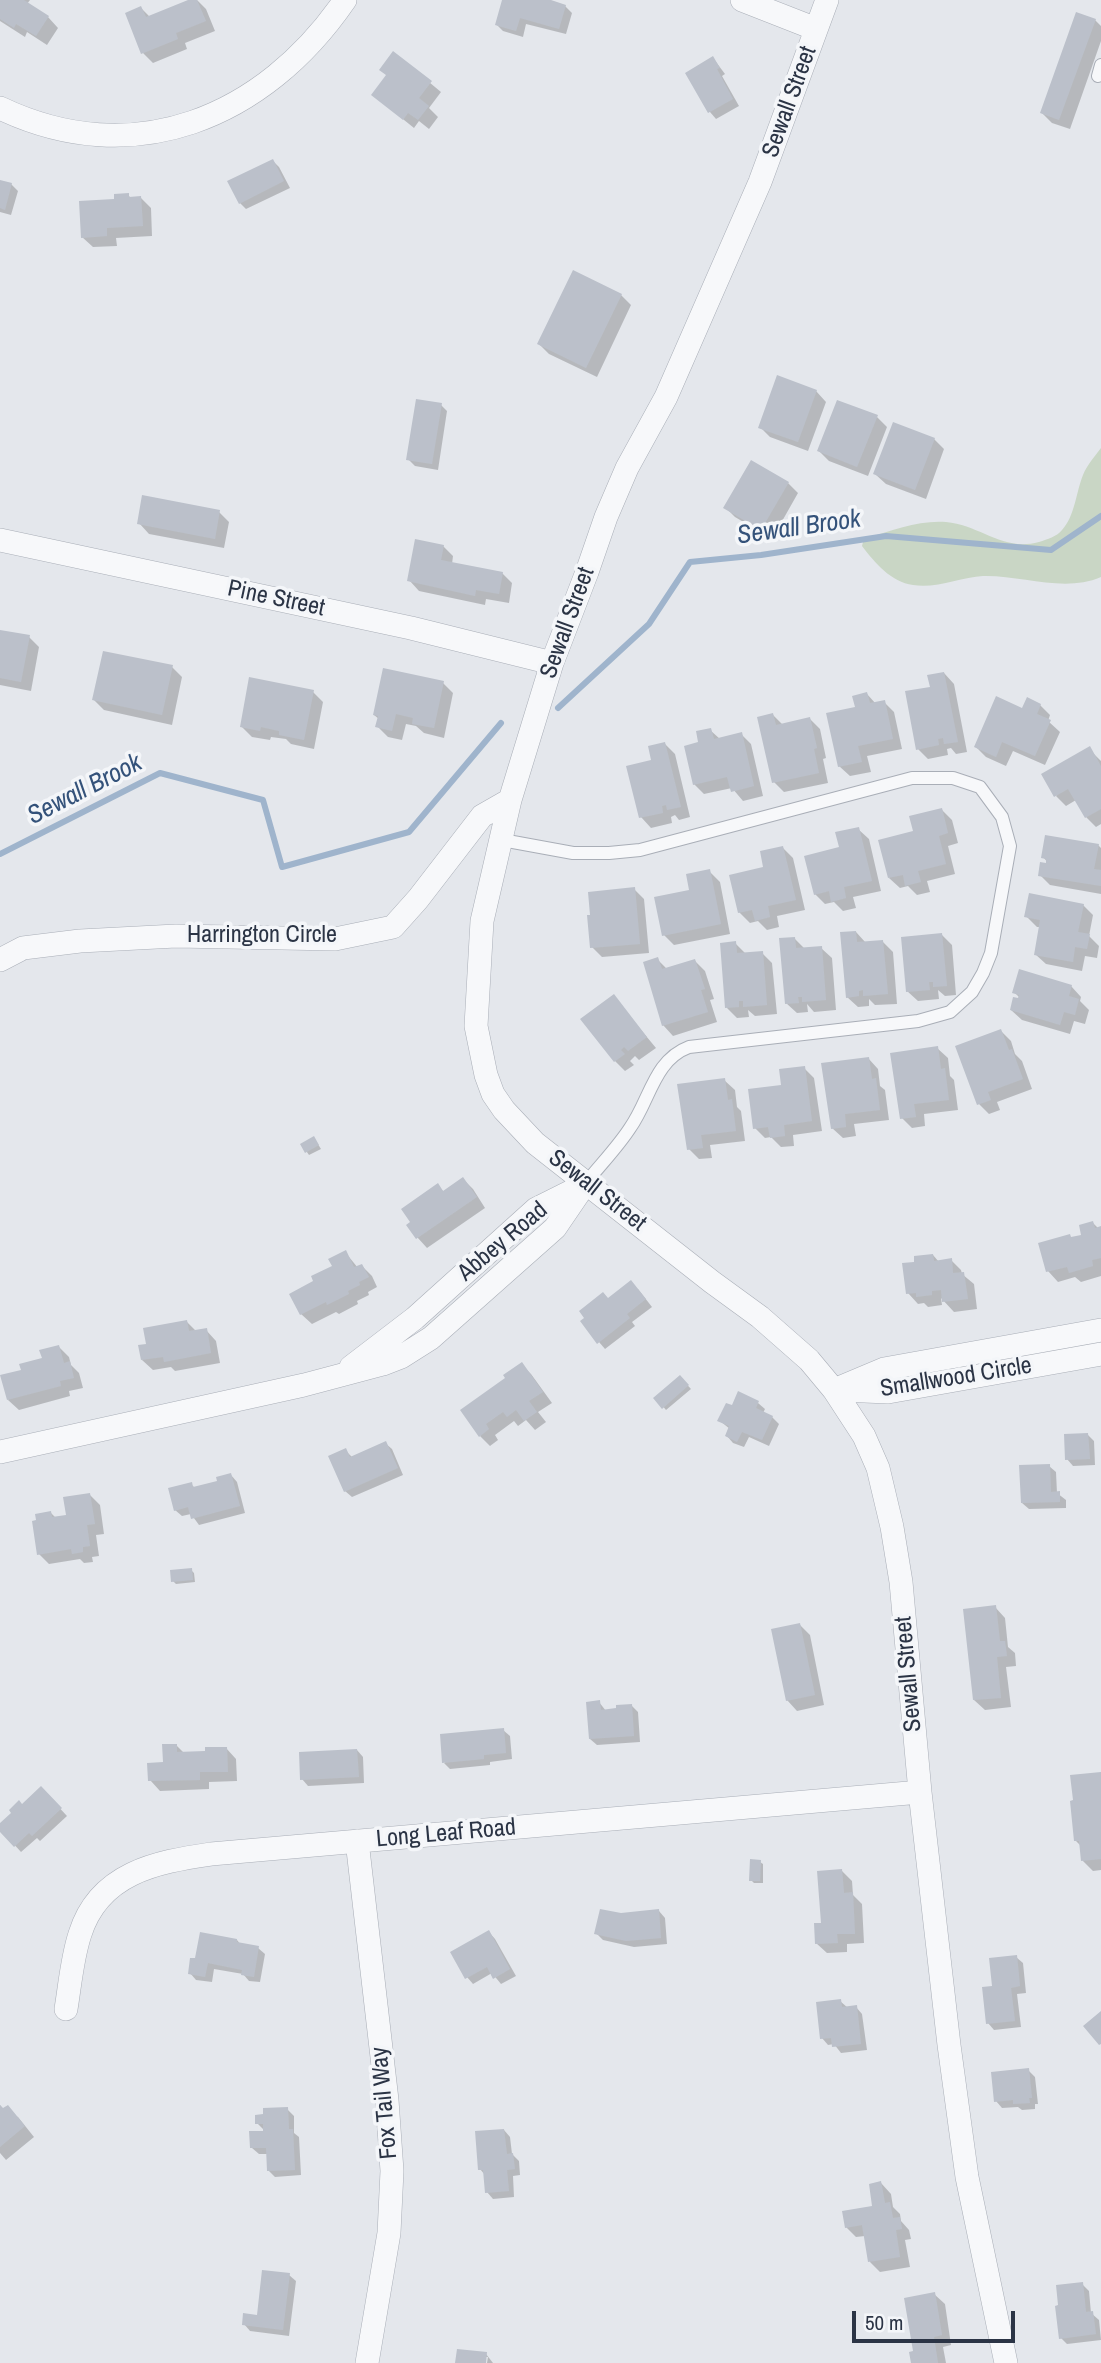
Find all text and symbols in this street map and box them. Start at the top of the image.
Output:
street label: Sewall Street [757,43,823,161]
water label: Sewall Brook [735,504,863,552]
street label: Sewall Street [535,564,601,682]
street label: Pine Street [225,575,327,623]
water label: Sewall Brook [22,748,148,832]
street label: Harrington Circle [187,922,337,950]
street label: Sewall Street [542,1144,652,1238]
street label: Abbey Road [452,1196,554,1288]
street label: Smallwood Circle [878,1352,1034,1404]
street label: Sewall Street [890,1615,928,1733]
street label: Long Leaf Road [375,1814,517,1854]
street label: Fox Tail Way [366,2046,404,2160]
scale bar [856,2296,1019,2340]
text: 50 m [865,2308,903,2337]

